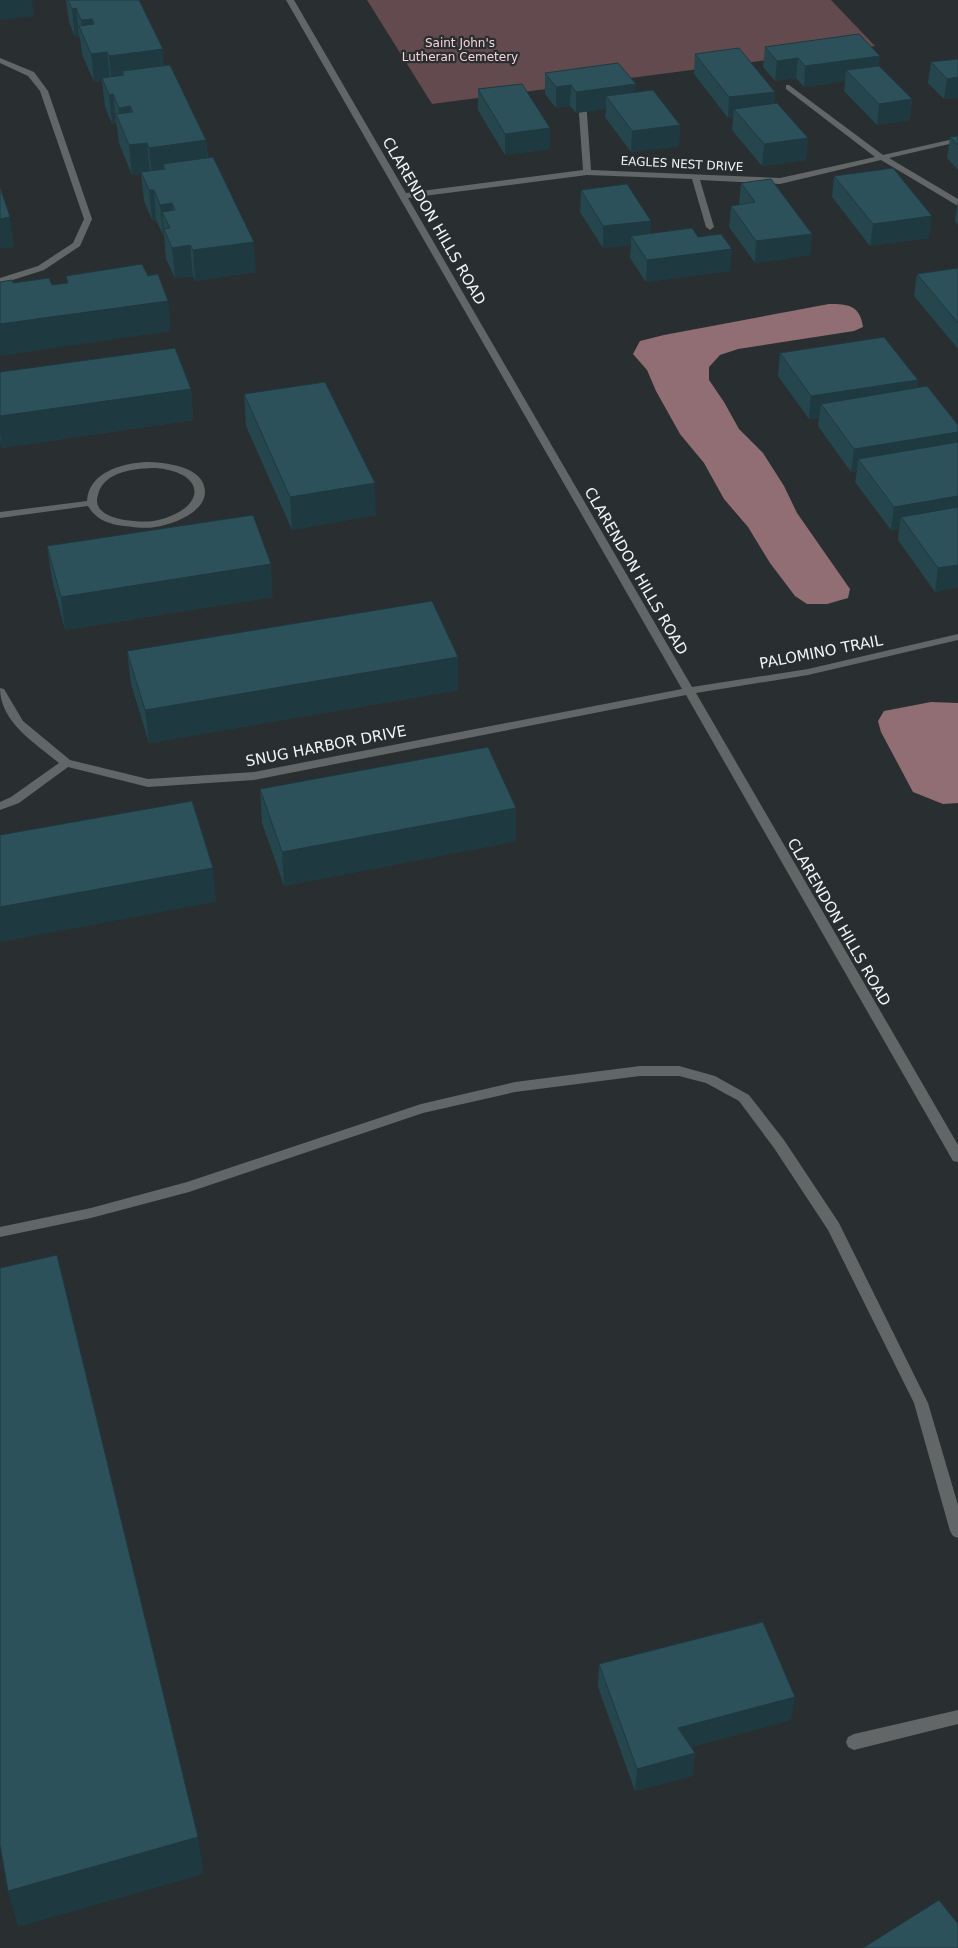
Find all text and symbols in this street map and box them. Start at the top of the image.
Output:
park label: Saint John's Lutheran Cemetery [402,36,518,64]
street label: CLARENDON HILLS ROAD [379,134,489,308]
street label: EAGLES NEST DRIVE [620,154,744,174]
street label: CLARENDON HILLS ROAD [581,484,691,658]
street label: PALOMINO TRAIL [758,631,885,673]
street label: SNUG HARBOR DRIVE [244,722,408,770]
street label: CLARENDON HILLS ROAD [784,835,894,1009]

